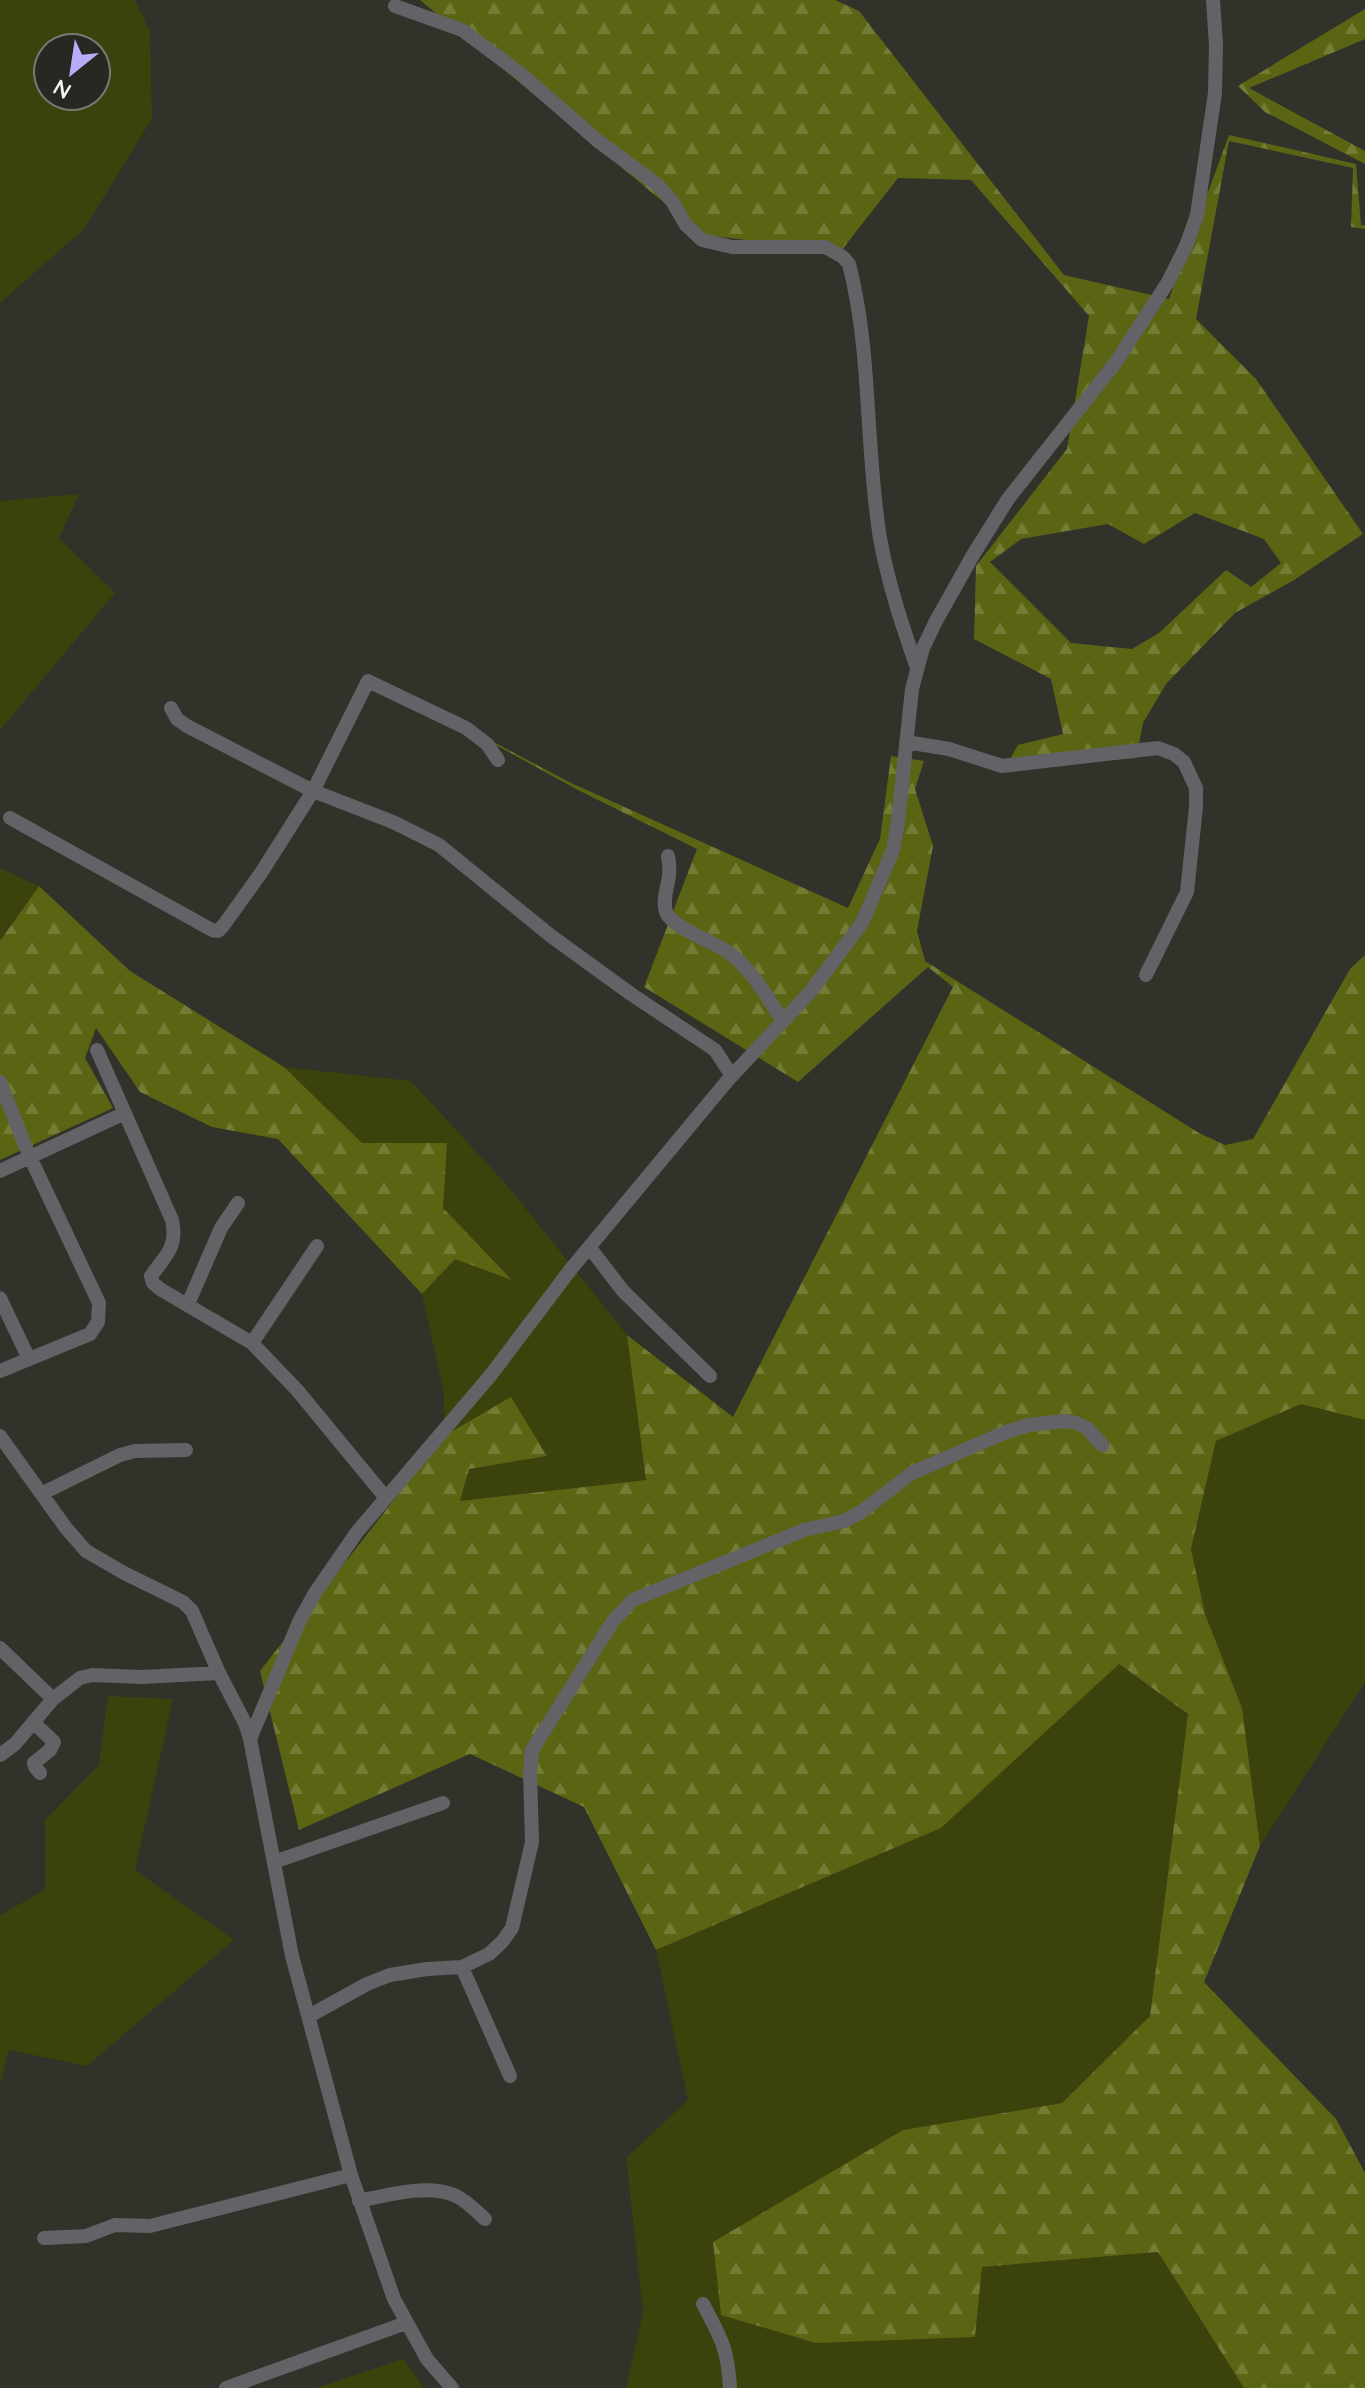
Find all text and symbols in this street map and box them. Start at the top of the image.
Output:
north arrow [32,32,112,112]
text: N [48,73,76,105]

